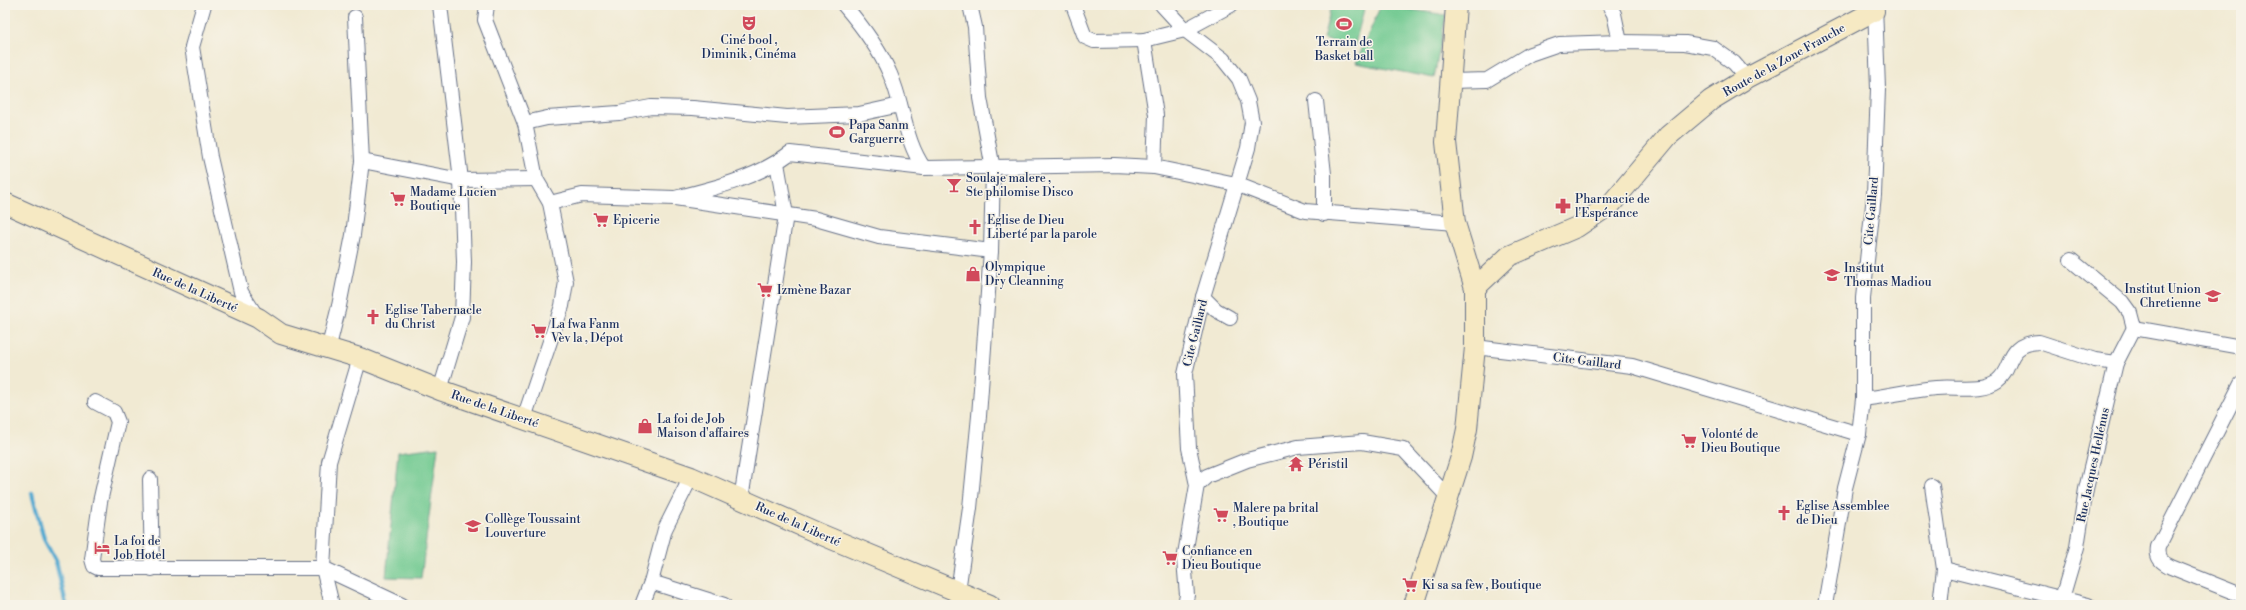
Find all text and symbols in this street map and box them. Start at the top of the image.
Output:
theatre icon: Ciné bool , Diminik , Cinéma [740,14,758,32]
sports icon: Terrain de Basket ball [1335,15,1353,33]
street label: Route de la Zone Franche [1721,21,1848,100]
place label: Ciné bool , Diminik , Cinéma [702,33,797,62]
place label: Terrain de Basket ball [1314,35,1374,64]
place label: Papa Sanm Garguerre [849,118,909,147]
sports icon: Papa Sanm Garguerre [828,123,846,141]
place label: Soulaje malere , Ste philomise Disco [966,171,1074,200]
bar icon: Soulaje malere , Ste philomise Disco [945,176,963,194]
street label: Cite Gaillard [1861,176,1882,246]
place label: Madame Lucien Boutique [409,185,497,214]
supermarket icon: Madame Lucien Boutique [389,190,407,208]
place label: Pharmacie de l'Espérance [1575,192,1650,221]
pharmacy icon: Pharmacie de l'Espérance [1554,197,1572,215]
supermarket icon: Epicerie [592,211,610,229]
place label: Epicerie [613,213,660,228]
place label: Eglise de Dieu Liberté par la parole [987,213,1097,242]
church icon: Eglise de Dieu Liberté par la parole [966,218,984,236]
place label: Olympique Dry Cleanning [985,260,1065,289]
place label: Institut Thomas Madiou [1844,261,1932,290]
street label: Rue de la Liberté [150,265,240,316]
shop icon: Olympique Dry Cleanning [964,265,982,283]
school or university icon: Institut Thomas Madiou [1823,266,1841,284]
supermarket icon: Izmène Bazar [756,281,774,299]
place label: Institut Union Chretienne [2125,282,2201,311]
place label: Izmène Bazar [777,283,851,298]
school or university icon: Institut Union Chretienne [2204,287,2222,305]
street label: Cite Gaillard [1180,298,1211,368]
place label: Eglise Tabernacle du Christ [385,303,482,332]
church icon: Eglise Tabernacle du Christ [364,308,382,326]
place label: La fwa Fanm Vèv la , Dépot [550,317,624,346]
supermarket icon: La fwa Fanm Vèv la , Dépot [530,322,548,340]
street label: Cite Gaillard [1552,350,1622,373]
street label: Rue de la Liberté [449,387,541,431]
street label: Rue Jacques Hellénus [2074,406,2113,524]
place label: La foi de Job Maison d'affaires [657,412,749,441]
shop icon: La foi de Job Maison d'affaires [636,417,654,435]
place label: Volonté de Dieu Boutique [1700,427,1780,456]
supermarket icon: Volonté de Dieu Boutique [1680,432,1698,450]
temple icon: Péristil [1287,455,1305,473]
place label: Péristil [1308,457,1348,472]
street label: Rue de la Liberté [753,499,843,550]
place label: Eglise Assemblee de Dieu [1796,499,1890,528]
place label: Malere pa brital , Boutique [1233,501,1319,530]
church icon: Eglise Assemblee de Dieu [1775,504,1793,522]
supermarket icon: Malere pa brital , Boutique [1212,506,1230,524]
place label: Collège Toussaint Louverture [485,512,581,541]
school or university icon: Collège Toussaint Louverture [464,517,482,535]
place label: La foi de Job Hotel [113,534,166,563]
hotel icon: La foi de Job Hotel [93,539,111,557]
place label: Confiance en Dieu Boutique [1182,544,1261,573]
supermarket icon: Confiance en Dieu Boutique [1161,549,1179,567]
supermarket icon: Ki sa sa fèw , Boutique [1401,576,1419,594]
place label: Ki sa sa fèw , Boutique [1422,578,1541,593]

